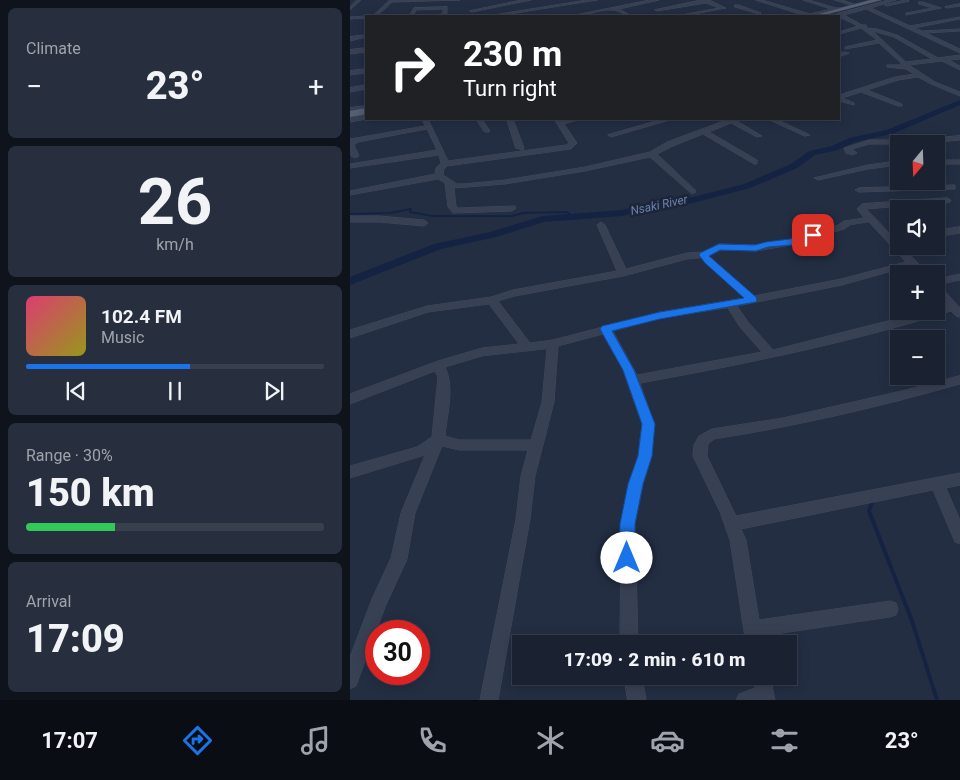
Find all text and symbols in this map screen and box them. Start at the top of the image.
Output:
text: 230 m [463,34,562,75]
icon: right [380,35,445,100]
text: Climate [26,39,81,58]
text: 23° [146,64,204,108]
text: − [26,70,42,103]
text: + [308,70,324,103]
text: Turn right [463,76,557,101]
north arrow [890,135,945,190]
map controls [890,135,945,385]
text: 26 [138,164,212,240]
water label: Nsaki River [629,192,690,218]
button: sound [890,200,945,255]
pin [792,214,834,256]
icon: arrive [799,221,827,249]
text: km/h [156,235,194,254]
button: + [890,265,945,320]
text: 102.4 FM [101,305,182,328]
text: Music [101,328,144,347]
button: − [890,330,945,385]
icon: previous [62,377,90,405]
icon: pause [161,377,189,405]
icon: next [260,377,288,405]
text: Range · 30% [26,446,113,465]
text: 150 km [26,471,155,515]
position arrow [600,531,652,583]
text: Arrival [26,592,71,611]
text: 17:09 [26,617,125,661]
speed limit sign: 30 [365,620,430,685]
text: 17:09 · 2 min · 610 m [563,648,746,671]
icon: directions [180,723,215,758]
icon: music [298,723,333,758]
icon: phone [415,723,450,758]
icon: climate [533,723,568,758]
icon: car [650,723,685,758]
icon: filters [767,723,802,758]
text: 17:07 [41,728,98,753]
text: 23° [885,728,919,753]

